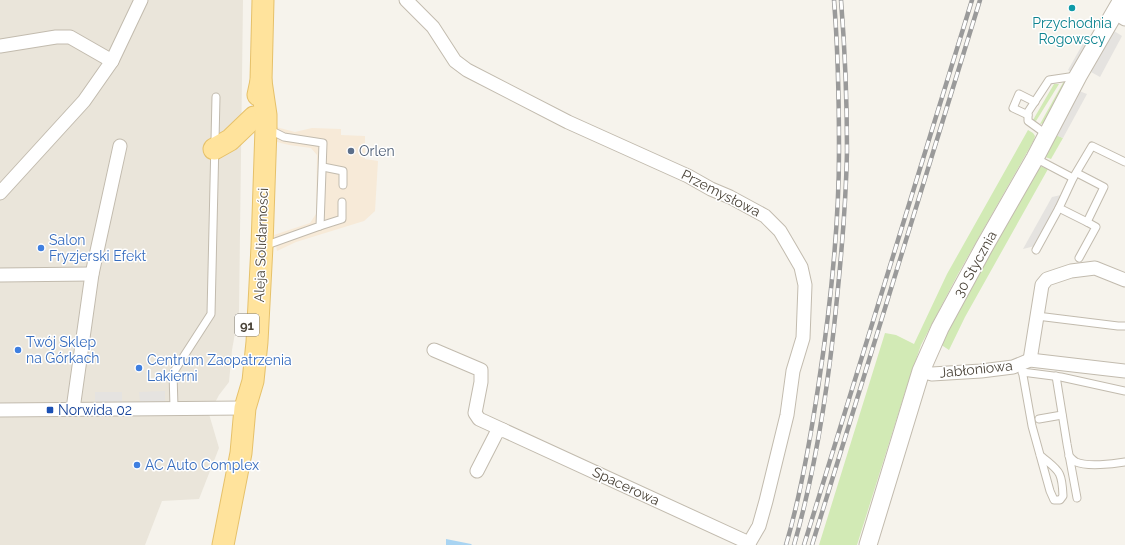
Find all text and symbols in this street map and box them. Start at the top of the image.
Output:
marker: Przychodnia Rogowscy [1067,3,1077,13]
place label: Przychodnia Rogowscy [1032,15,1112,47]
place label: Orlen [359,143,395,159]
marker: Orlen [346,146,356,156]
street label: Przemysłowa [679,166,763,220]
street label: Aleja Solidarności [251,187,271,303]
street label: 30 Stycznia [950,228,1000,300]
place label: Salon Fryzjerski Efekt [49,232,147,264]
marker: Salon Fryzjerski Efekt [36,243,46,253]
road number: 91 [235,314,259,336]
place label: Twój Sklep na Górkach [26,334,100,366]
marker: Twój Sklep na Górkach [13,345,23,355]
place label: Centrum Zaopatrzenia Lakierni [147,352,292,384]
street label: Jabłoniowa [939,357,1013,381]
marker: Centrum Zaopatrzenia Lakierni [134,363,144,373]
place label: Norwida 02 [58,402,132,418]
marker: Norwida 02 [45,405,55,415]
place label: AC Auto Complex [145,457,259,473]
marker: AC Auto Complex [132,460,142,470]
street label: Spacerowa [590,463,662,509]

